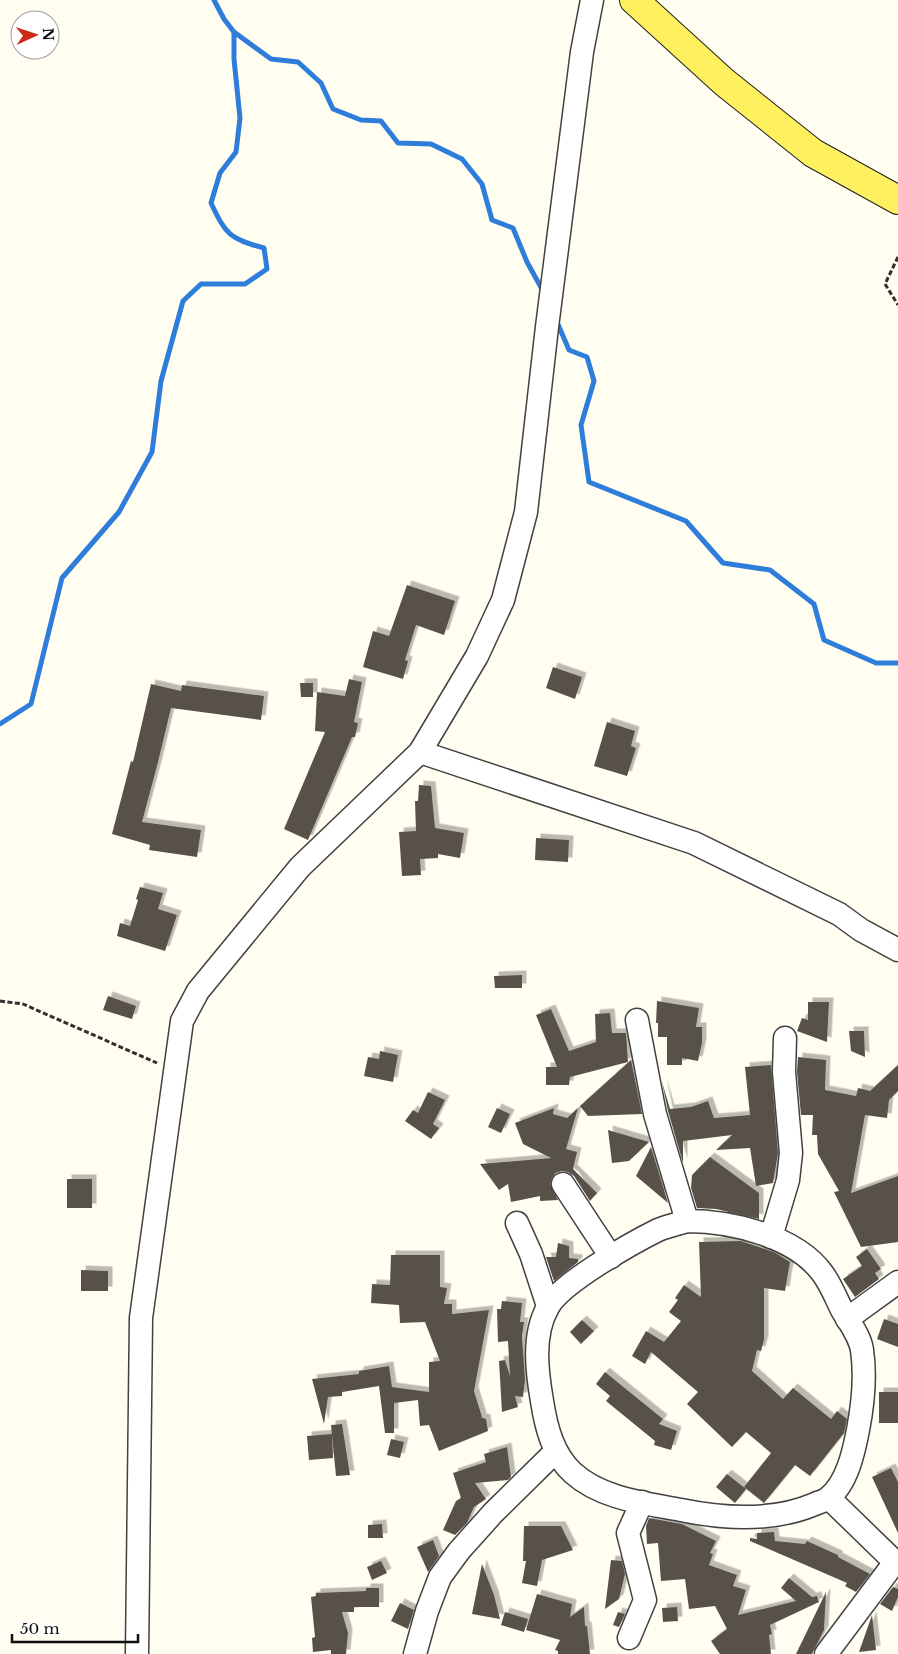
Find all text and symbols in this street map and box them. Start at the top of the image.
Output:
north arrow [10,10,60,60]
text: N [39,27,57,41]
scale bar [12,1612,139,1644]
text: 50 m [20,1619,60,1638]

